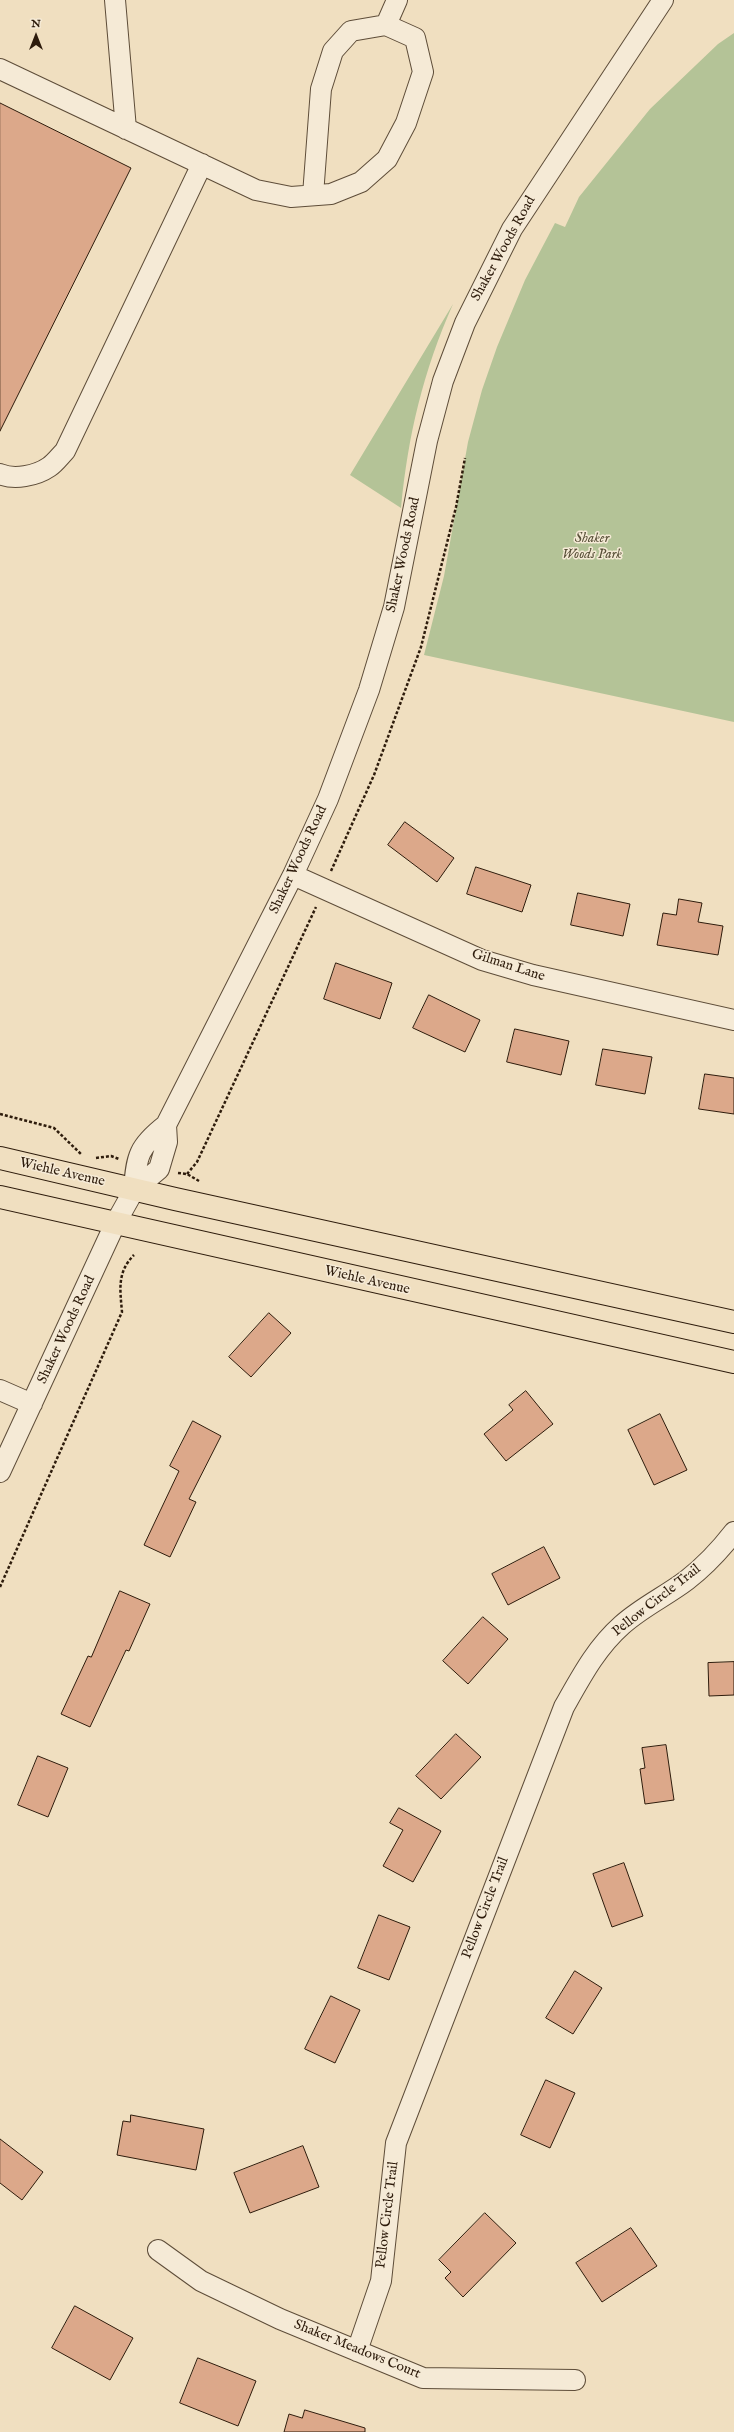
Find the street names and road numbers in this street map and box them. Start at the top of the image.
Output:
street label: Shaker Woods Road [468,194,540,304]
street label: Shaker Woods Road [384,496,424,614]
street label: Shaker Woods Road [267,803,331,917]
street label: Gilman Lane [469,946,547,986]
street label: Wiehle Avenue [18,1155,106,1191]
street label: Wiehle Avenue [323,1263,411,1299]
street label: Shaker Woods Road [35,1273,99,1387]
street label: Pellow Circle Trail [609,1561,705,1641]
street label: Pellow Circle Trail [459,1855,513,1961]
street label: Pellow Circle Trail [373,2161,403,2269]
street label: Shaker Meadows Court [291,2317,423,2383]

